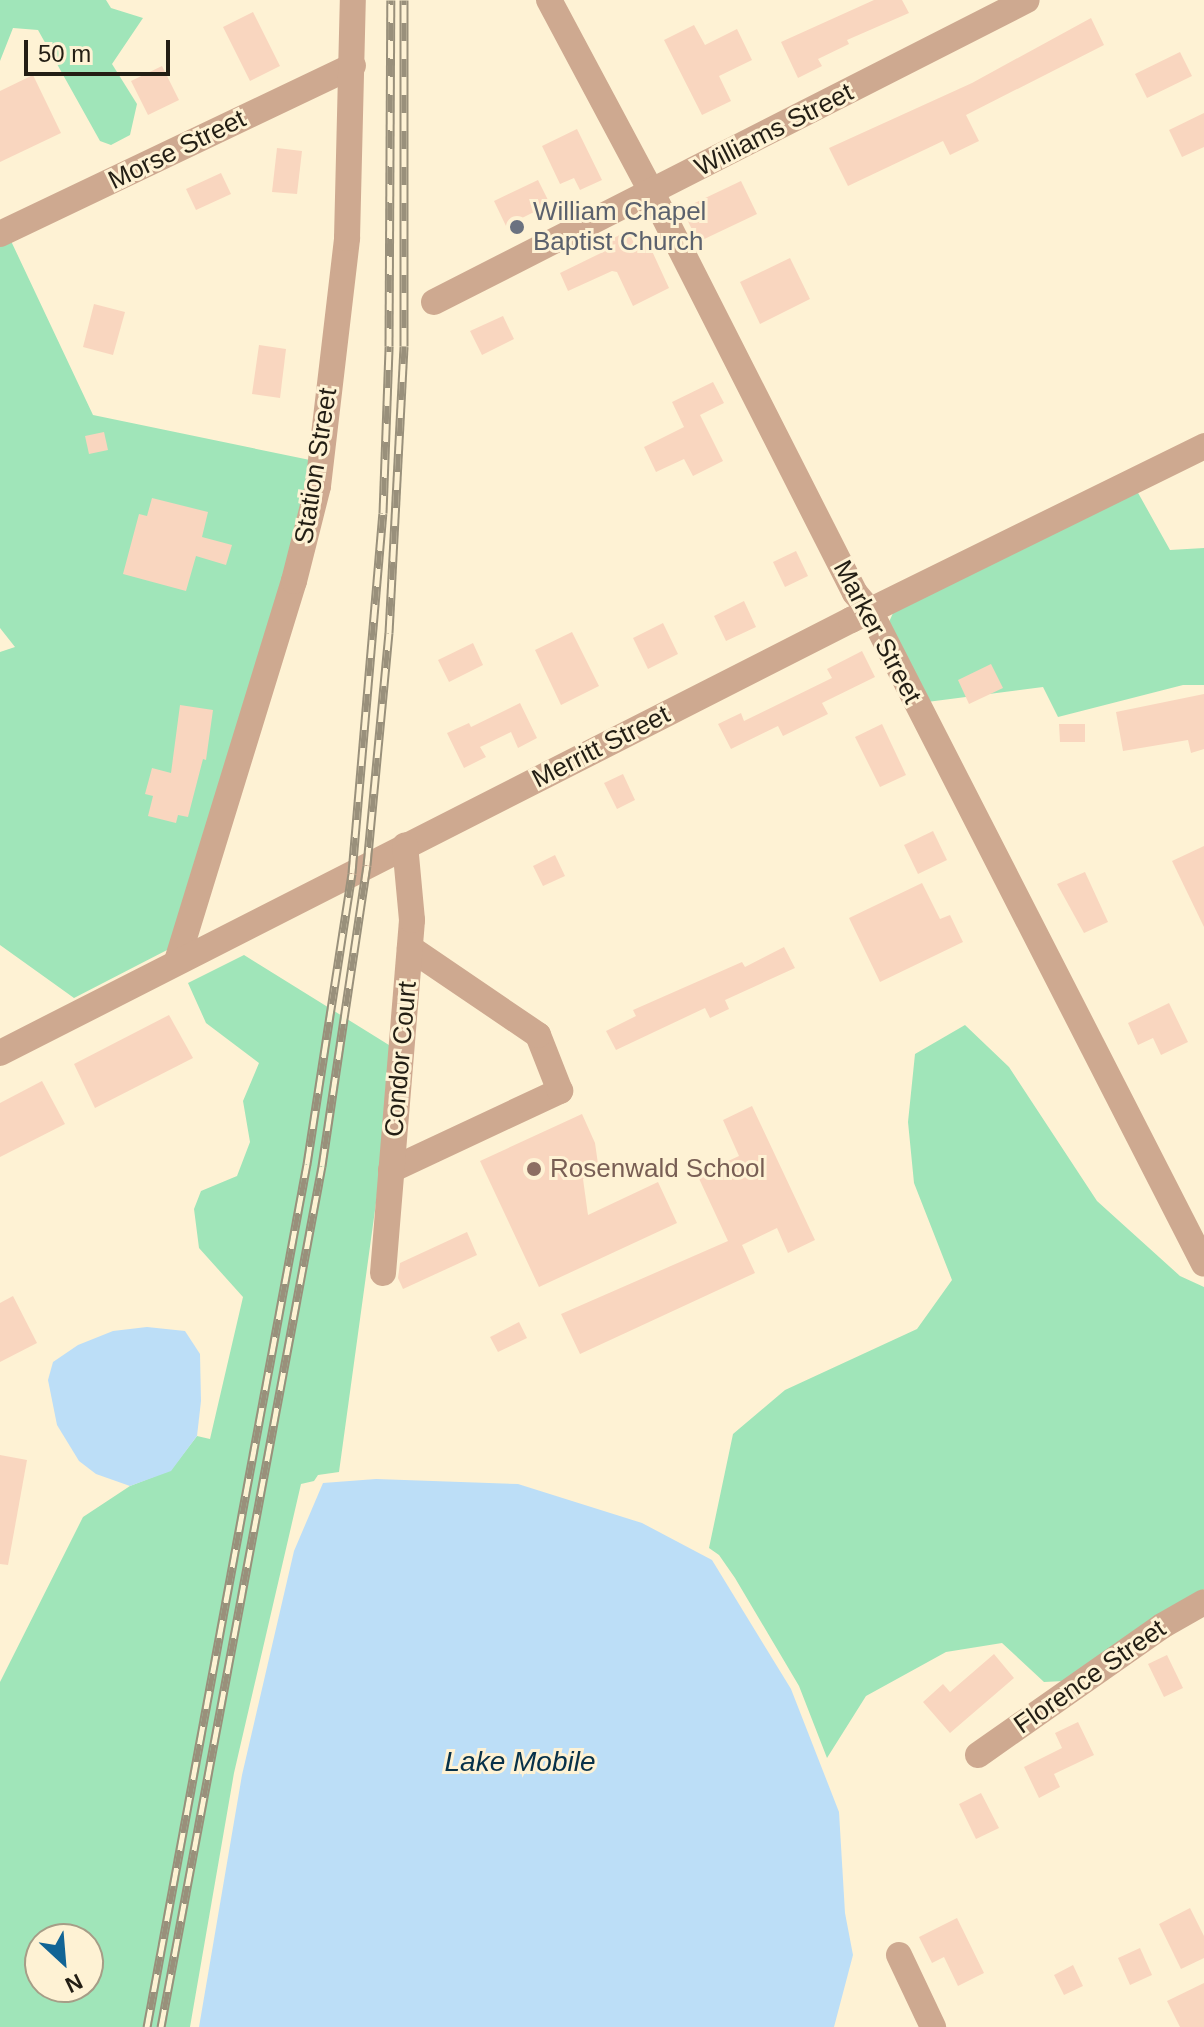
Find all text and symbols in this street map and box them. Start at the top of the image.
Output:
scale bar [28,24,174,74]
text: 50 m [38,40,91,67]
street label: Williams Street [690,77,858,183]
street label: Morse Street [103,103,251,197]
place label: William Chapel Baptist Church [533,196,706,258]
marker: William Chapel Baptist Church [508,218,526,236]
street label: Station Street [288,386,344,546]
street label: Marker Street [826,555,928,709]
street label: Merritt Street [527,699,675,795]
street label: Condor Court [379,980,423,1138]
place label: Rosenwald School [550,1153,765,1185]
marker: Rosenwald School [525,1160,543,1178]
street label: Florence Street [1008,1613,1172,1741]
water label: Lake Mobile [445,1745,595,1779]
north arrow [24,1923,104,2003]
text: N [61,1969,86,1998]

